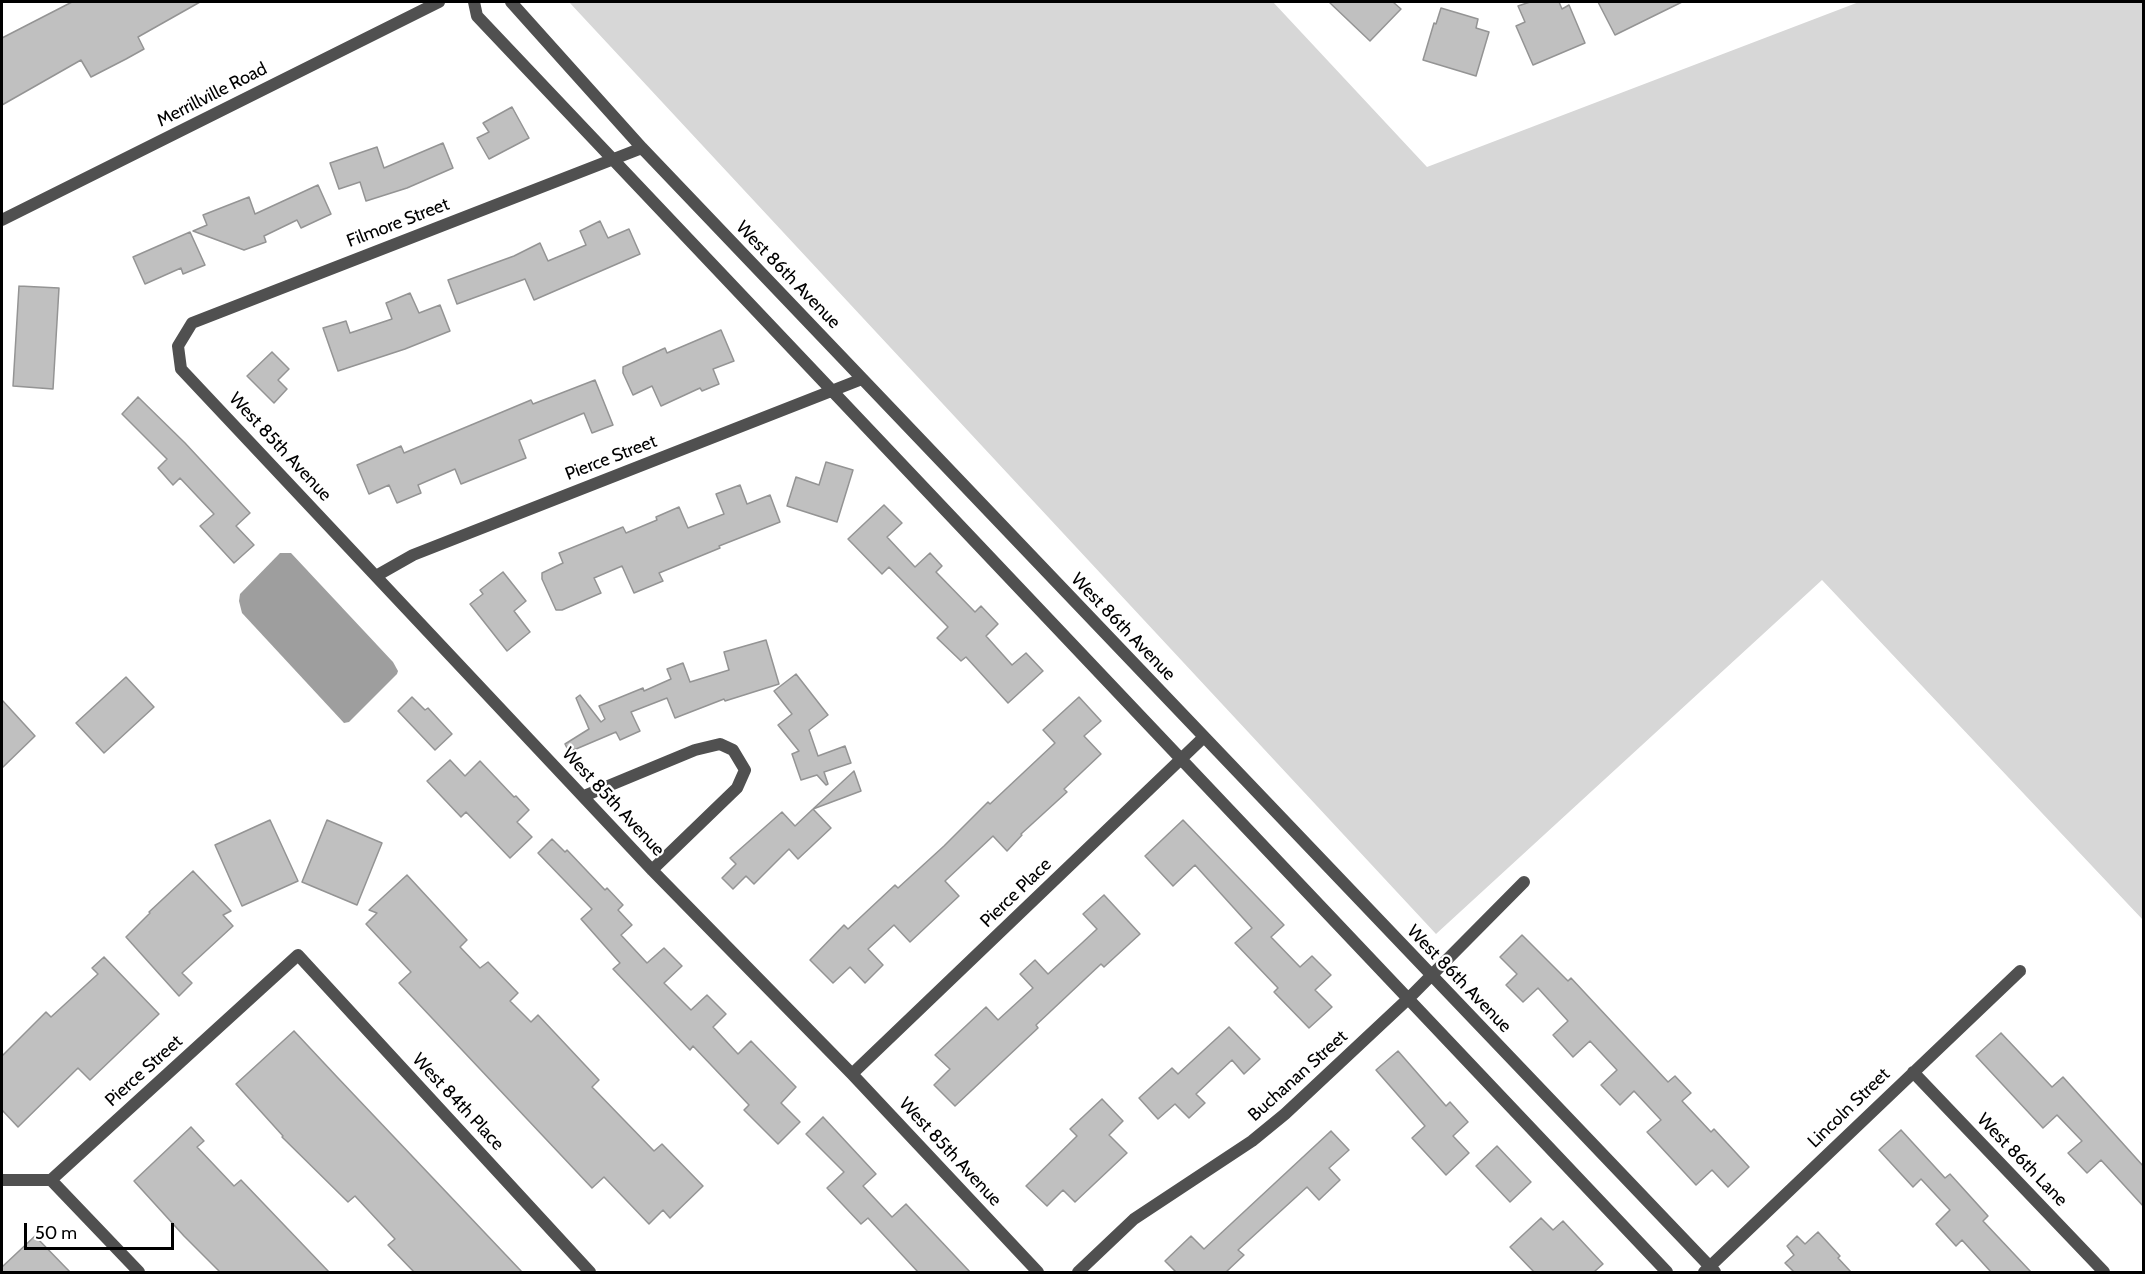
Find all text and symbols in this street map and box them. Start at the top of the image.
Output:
street label: Merrillville Road [153,58,271,132]
street label: Filmore Street [344,194,452,252]
street label: West 86th Avenue [731,217,845,333]
street label: West 85th Avenue [224,388,336,506]
street label: Pierce Street [562,431,660,485]
street label: West 86th Avenue [1066,569,1180,685]
street label: West 85th Avenue [557,743,669,861]
street label: Pierce Place [976,854,1056,932]
street label: West 86th Avenue [1402,921,1516,1037]
street label: Buchanan Street [1244,1026,1352,1126]
street label: Pierce Street [101,1031,187,1111]
street label: West 84th Place [408,1049,508,1155]
street label: Lincoln Street [1804,1064,1894,1152]
street label: West 85th Avenue [894,1093,1006,1211]
street label: West 86th Lane [1972,1109,2072,1211]
scale bar [27,1211,177,1249]
text: 50 m [35,1222,77,1244]

